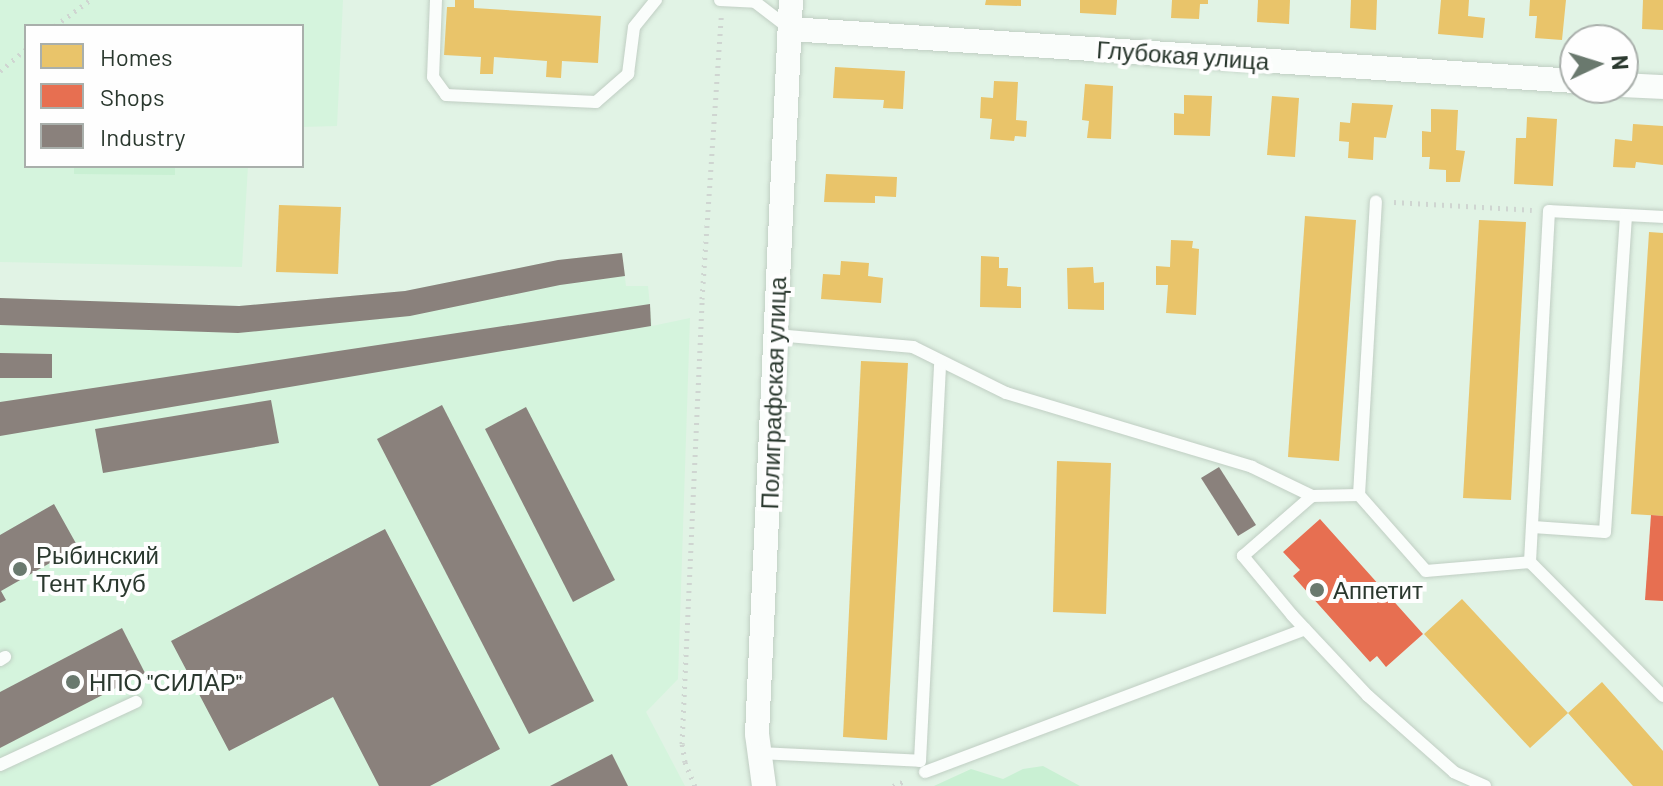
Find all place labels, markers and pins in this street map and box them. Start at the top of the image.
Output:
place label: Рыбинский Тент Клуб [36,541,159,597]
marker: Рыбинский Тент Клуб [11,560,29,578]
place label: Аппетит [1333,576,1423,604]
marker: Аппетит [1308,581,1326,599]
place label: НПО "СИЛАР" [89,668,242,696]
marker: НПО "СИЛАР" [64,673,82,691]

